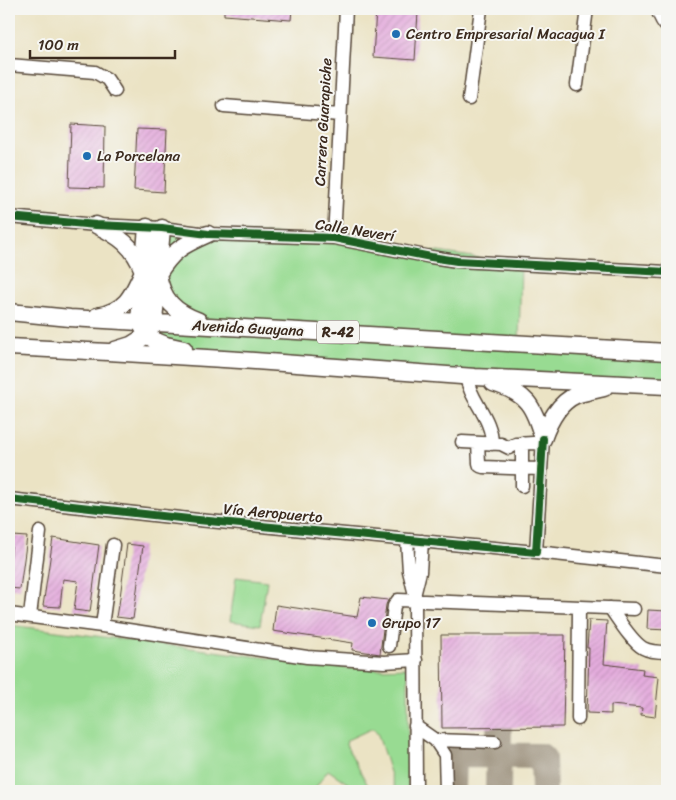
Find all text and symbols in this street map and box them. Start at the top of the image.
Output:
place label: Centro Empresarial Macagua I [406,21,606,47]
scale bar [30,28,175,60]
marker: Centro Empresarial Macagua I [390,28,402,40]
text: 100 m [38,32,79,58]
street label: Carrera Guarapiche [307,57,339,187]
place label: La Porcelana [97,143,181,169]
marker: La Porcelana [81,150,93,162]
street label: Calle Neverí [314,211,398,249]
street label: Avenida Guayana [190,312,305,344]
road number: R-42 [317,321,359,344]
street label: Vía Aeropuerto [222,496,324,530]
place label: Grupo 17 [382,610,441,636]
marker: Grupo 17 [366,617,378,629]

